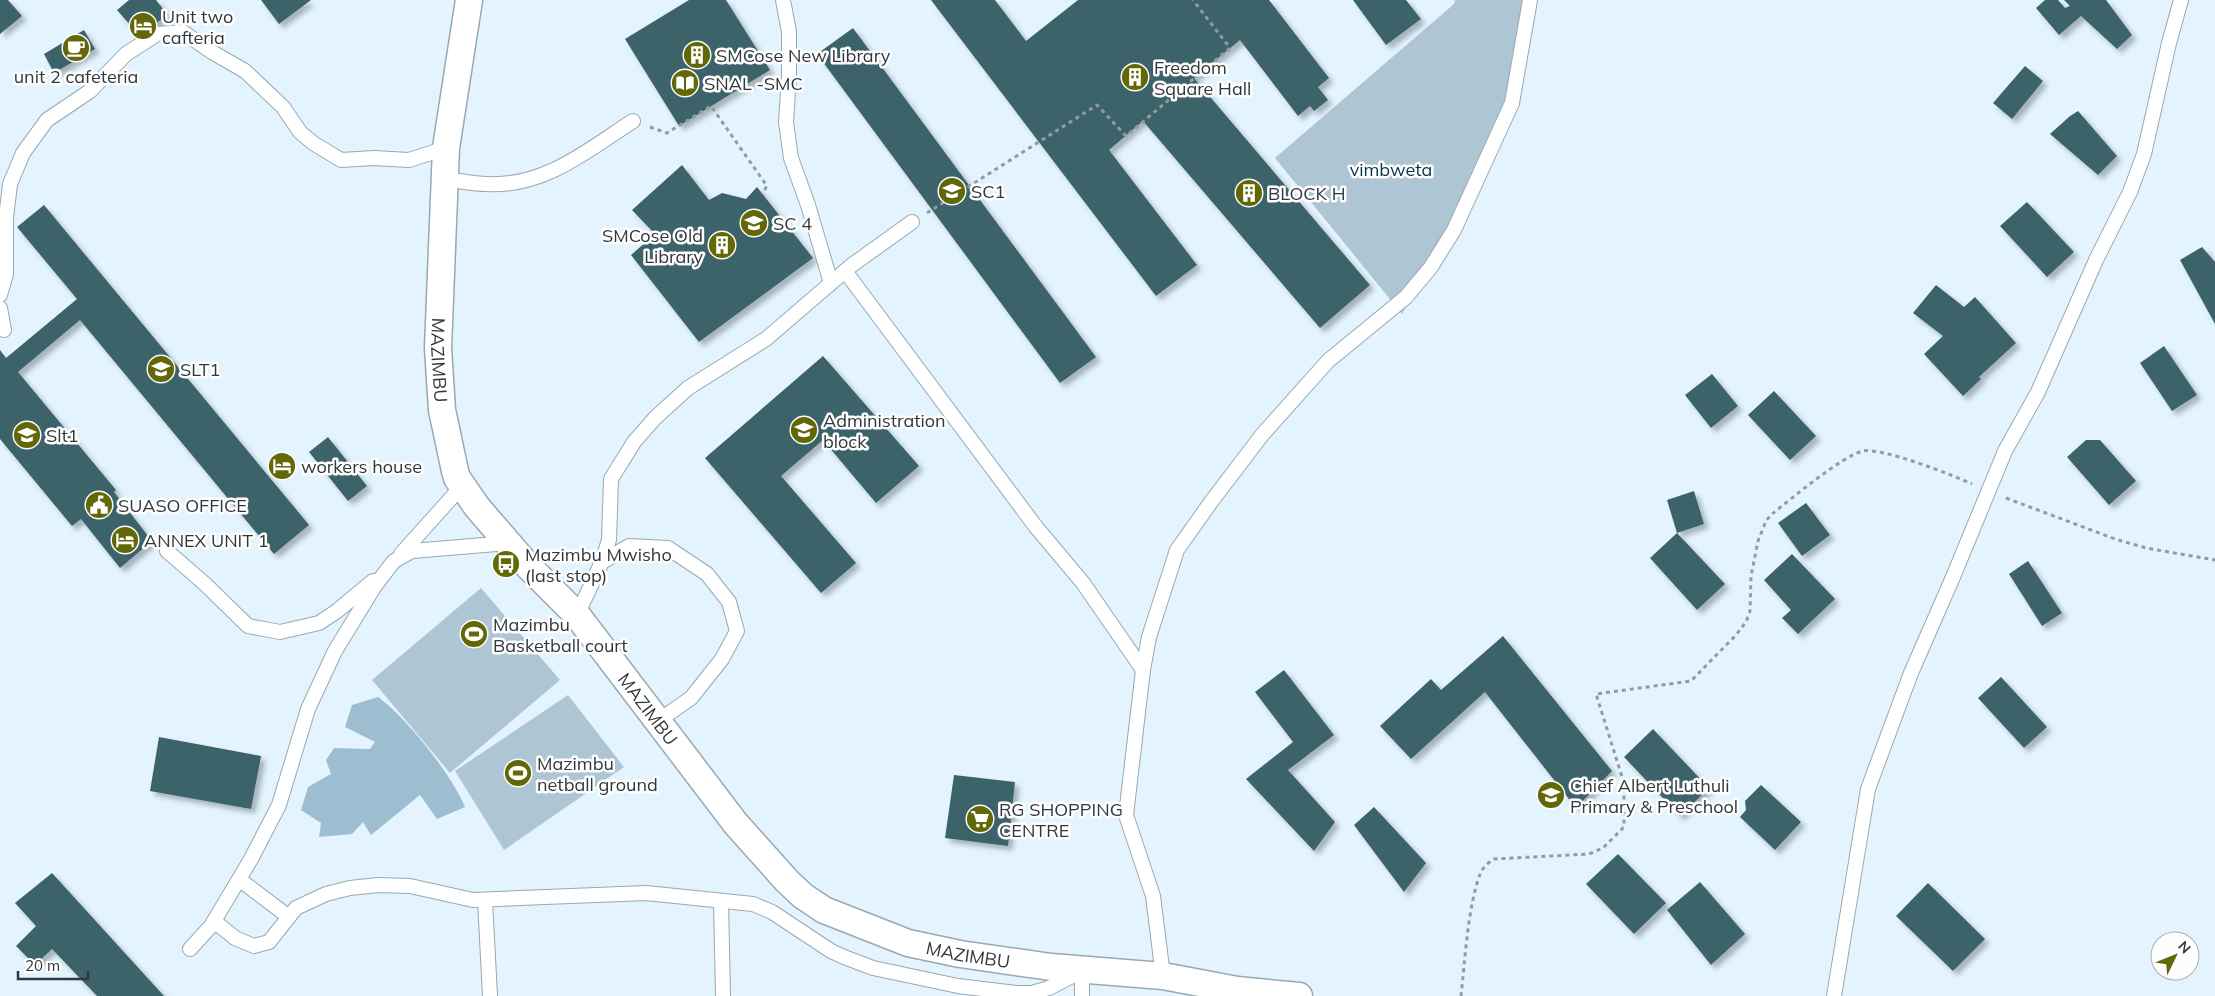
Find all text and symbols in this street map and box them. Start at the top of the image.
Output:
place label: Unit two cafteria [162,5,233,49]
hotel icon: Unit two cafteria [128,11,158,41]
cafe icon: unit 2 cafeteria [61,33,91,63]
building icon: SMCose New Library [682,40,712,70]
place label: SMCose New Library [716,44,891,67]
place label: Freedom Square Hall [1154,56,1251,100]
building icon: Freedom Square Hall [1120,62,1150,92]
place label: unit 2 cafeteria [14,65,138,88]
library icon: SNAL -SMC [670,68,700,98]
place label: SNAL -SMC [704,72,803,95]
park label: vimbweta [1350,158,1432,181]
school or university icon: SC1 [937,176,967,206]
building icon: BLOCK H [1234,178,1264,208]
place label: SC1 [971,180,1005,203]
place label: BLOCK H [1268,182,1346,205]
school or university icon: SC 4 [739,208,769,238]
place label: SC 4 [773,212,812,235]
place label: SMCose Old Library [602,224,703,268]
building icon: SMCose Old Library [707,230,737,260]
street label: MAZIMBU [426,317,453,403]
school or university icon: SLT1 [146,354,176,384]
place label: SLT1 [180,358,220,381]
place label: Administration block [823,409,946,453]
school or university icon: Administration block [789,415,819,445]
school or university icon: Slt1 [12,420,42,450]
place label: Slt1 [46,424,79,447]
hotel icon: workers house [267,451,297,481]
place label: workers house [301,455,422,478]
public building icon: SUASO OFFICE [84,490,114,520]
place label: SUASO OFFICE [118,494,247,517]
hotel icon: ANNEX UNIT 1 [110,525,140,555]
place label: ANNEX UNIT 1 [144,529,269,552]
place label: Mazimbu Mwisho (last stop) [525,543,672,587]
bus stop icon: Mazimbu Mwisho (last stop) [491,549,521,579]
place label: Mazimbu Basketball court [493,613,628,657]
sports icon: Mazimbu Basketball court [459,619,489,649]
street label: MAZIMBU [613,668,683,749]
place label: Mazimbu netball ground [537,752,658,796]
sports icon: Mazimbu netball ground [503,758,533,788]
place label: Chief Albert Luthuli Primary & Preschool [1570,774,1738,818]
school or university icon: Chief Albert Luthuli Primary & Preschool [1536,780,1566,810]
place label: RG SHOPPING CENTRE [999,798,1123,842]
supermarket icon: RG SHOPPING CENTRE [965,804,995,834]
north arrow [2150,931,2200,981]
street label: MAZIMBU [924,936,1012,973]
text: N [2174,937,2195,957]
scale bar [18,948,88,980]
text: 20 m [25,956,60,975]

